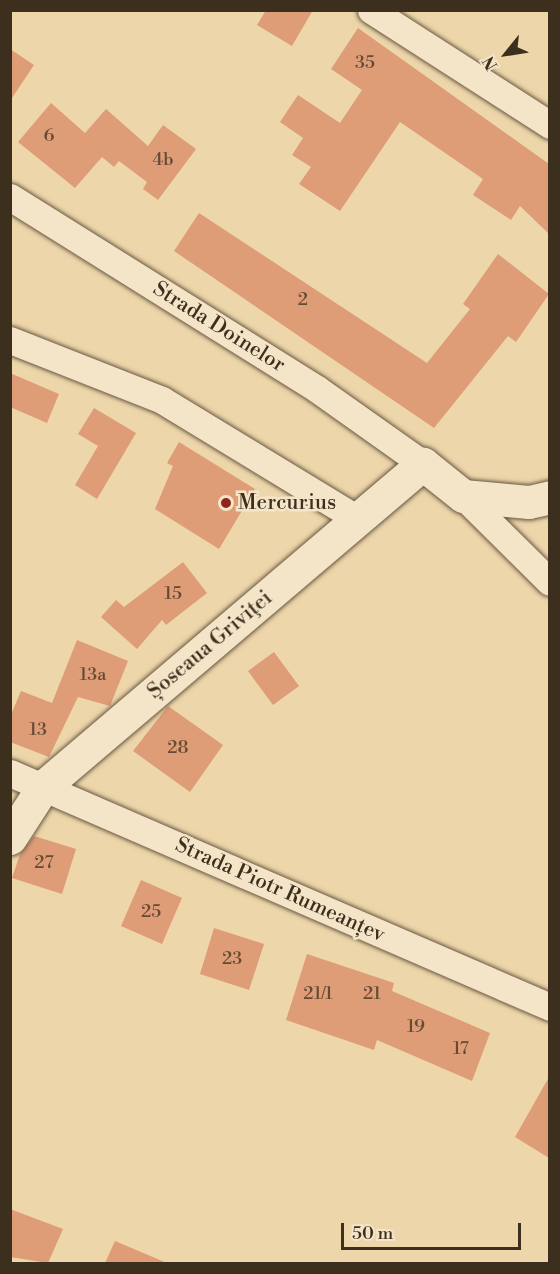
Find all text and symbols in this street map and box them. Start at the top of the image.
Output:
north arrow [476,24,536,84]
house number: 35 [355,52,375,74]
text: N [479,53,502,73]
house number: 6 [44,125,54,147]
house number: 4b [153,149,173,171]
street label: Strada Doinelor [148,276,290,378]
house number: 2 [298,289,308,311]
place label: Mercurius [238,490,336,516]
marker: Mercurius [219,496,233,510]
house number: 15 [164,583,182,605]
street label: Șoseaua Griviţei [143,586,277,704]
house number: 13a [80,664,106,686]
house number: 13 [29,719,47,741]
house number: 28 [167,737,189,759]
street label: Strada Piotr Rumeanțev [171,832,389,948]
house number: 27 [34,852,54,874]
house number: 25 [141,901,161,923]
house number: 23 [222,948,242,970]
house number: 21/1 [303,983,333,1005]
house number: 21 [363,983,381,1005]
house number: 19 [407,1016,425,1038]
house number: 17 [453,1038,469,1060]
scale bar [344,1211,524,1249]
text: 50 m [352,1222,393,1245]

